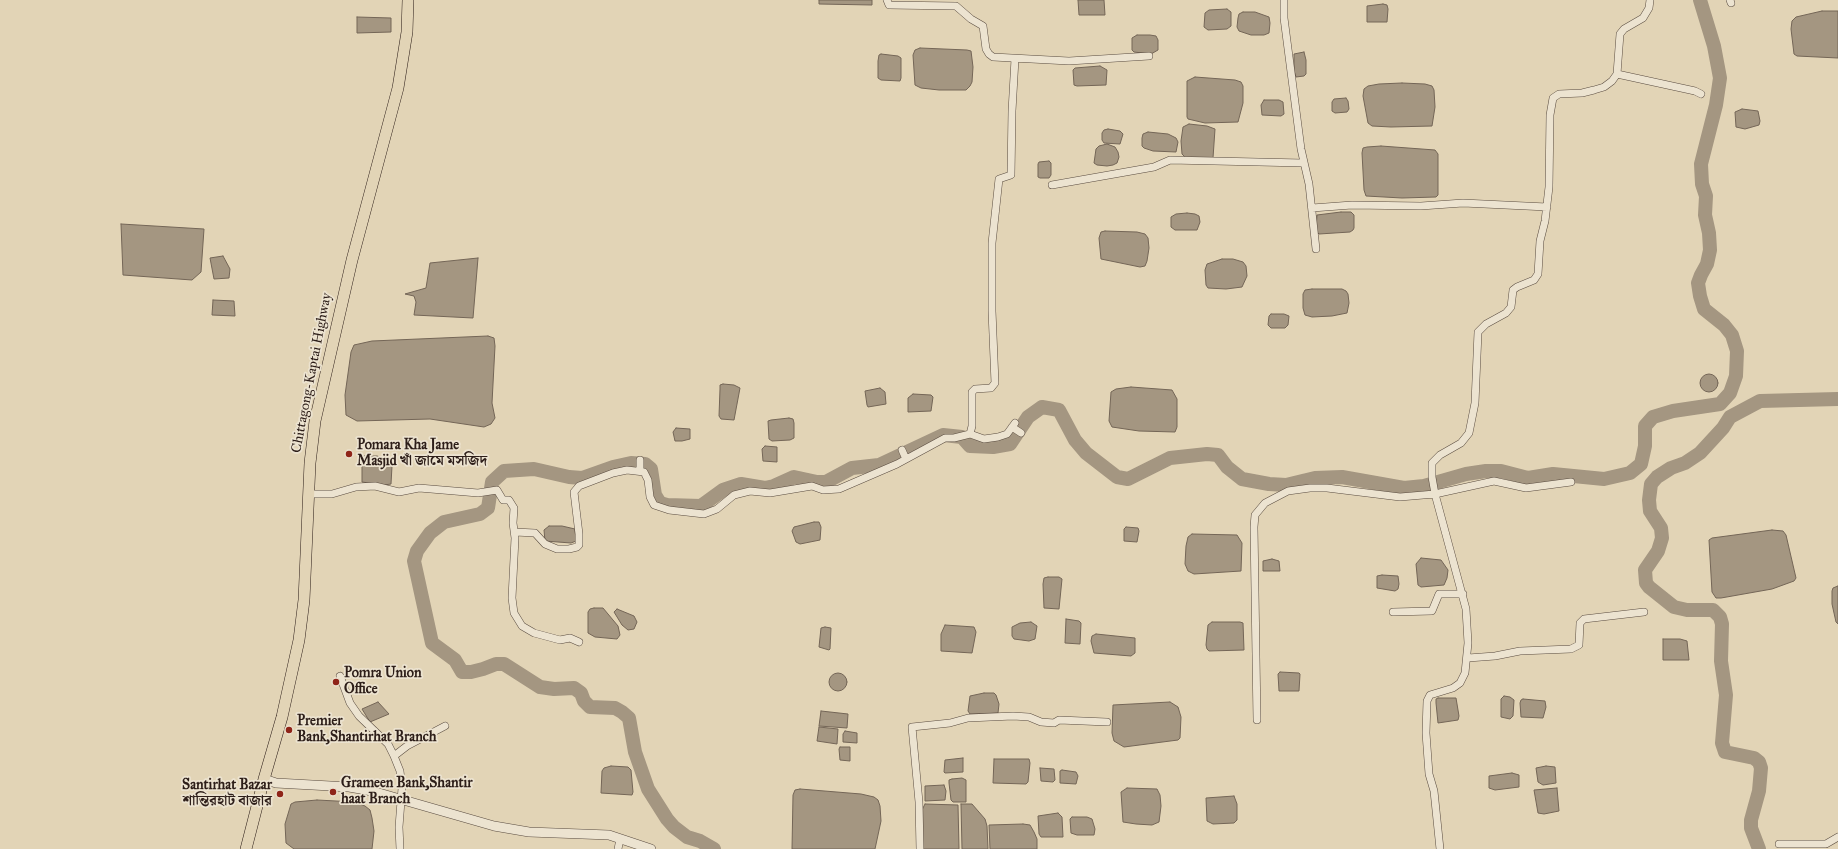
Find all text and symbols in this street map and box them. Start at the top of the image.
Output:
street label: Chittagong-Kaptai Highway [288,292,336,454]
place label: Pomara Kha Jame Masjid খাঁ জামে মসজিদ [357,438,487,470]
marker: Pomara Kha Jame Masjid খাঁ জামে মসজিদ [344,449,354,459]
place label: Pomra Union Office [344,666,422,698]
marker: Pomra Union Office [331,677,341,687]
place label: Premier Bank,Shantirhat Branch [297,714,436,746]
marker: Premier Bank,Shantirhat Branch [284,725,294,735]
place label: Grameen Bank,Shantir haat Branch [341,776,473,808]
place label: Santirhat Bazar শান্তিরহাট বাজার [182,778,272,810]
marker: Grameen Bank,Shantir haat Branch [328,787,338,797]
marker: Santirhat Bazar শান্তিরহাট বাজার [275,789,285,799]

